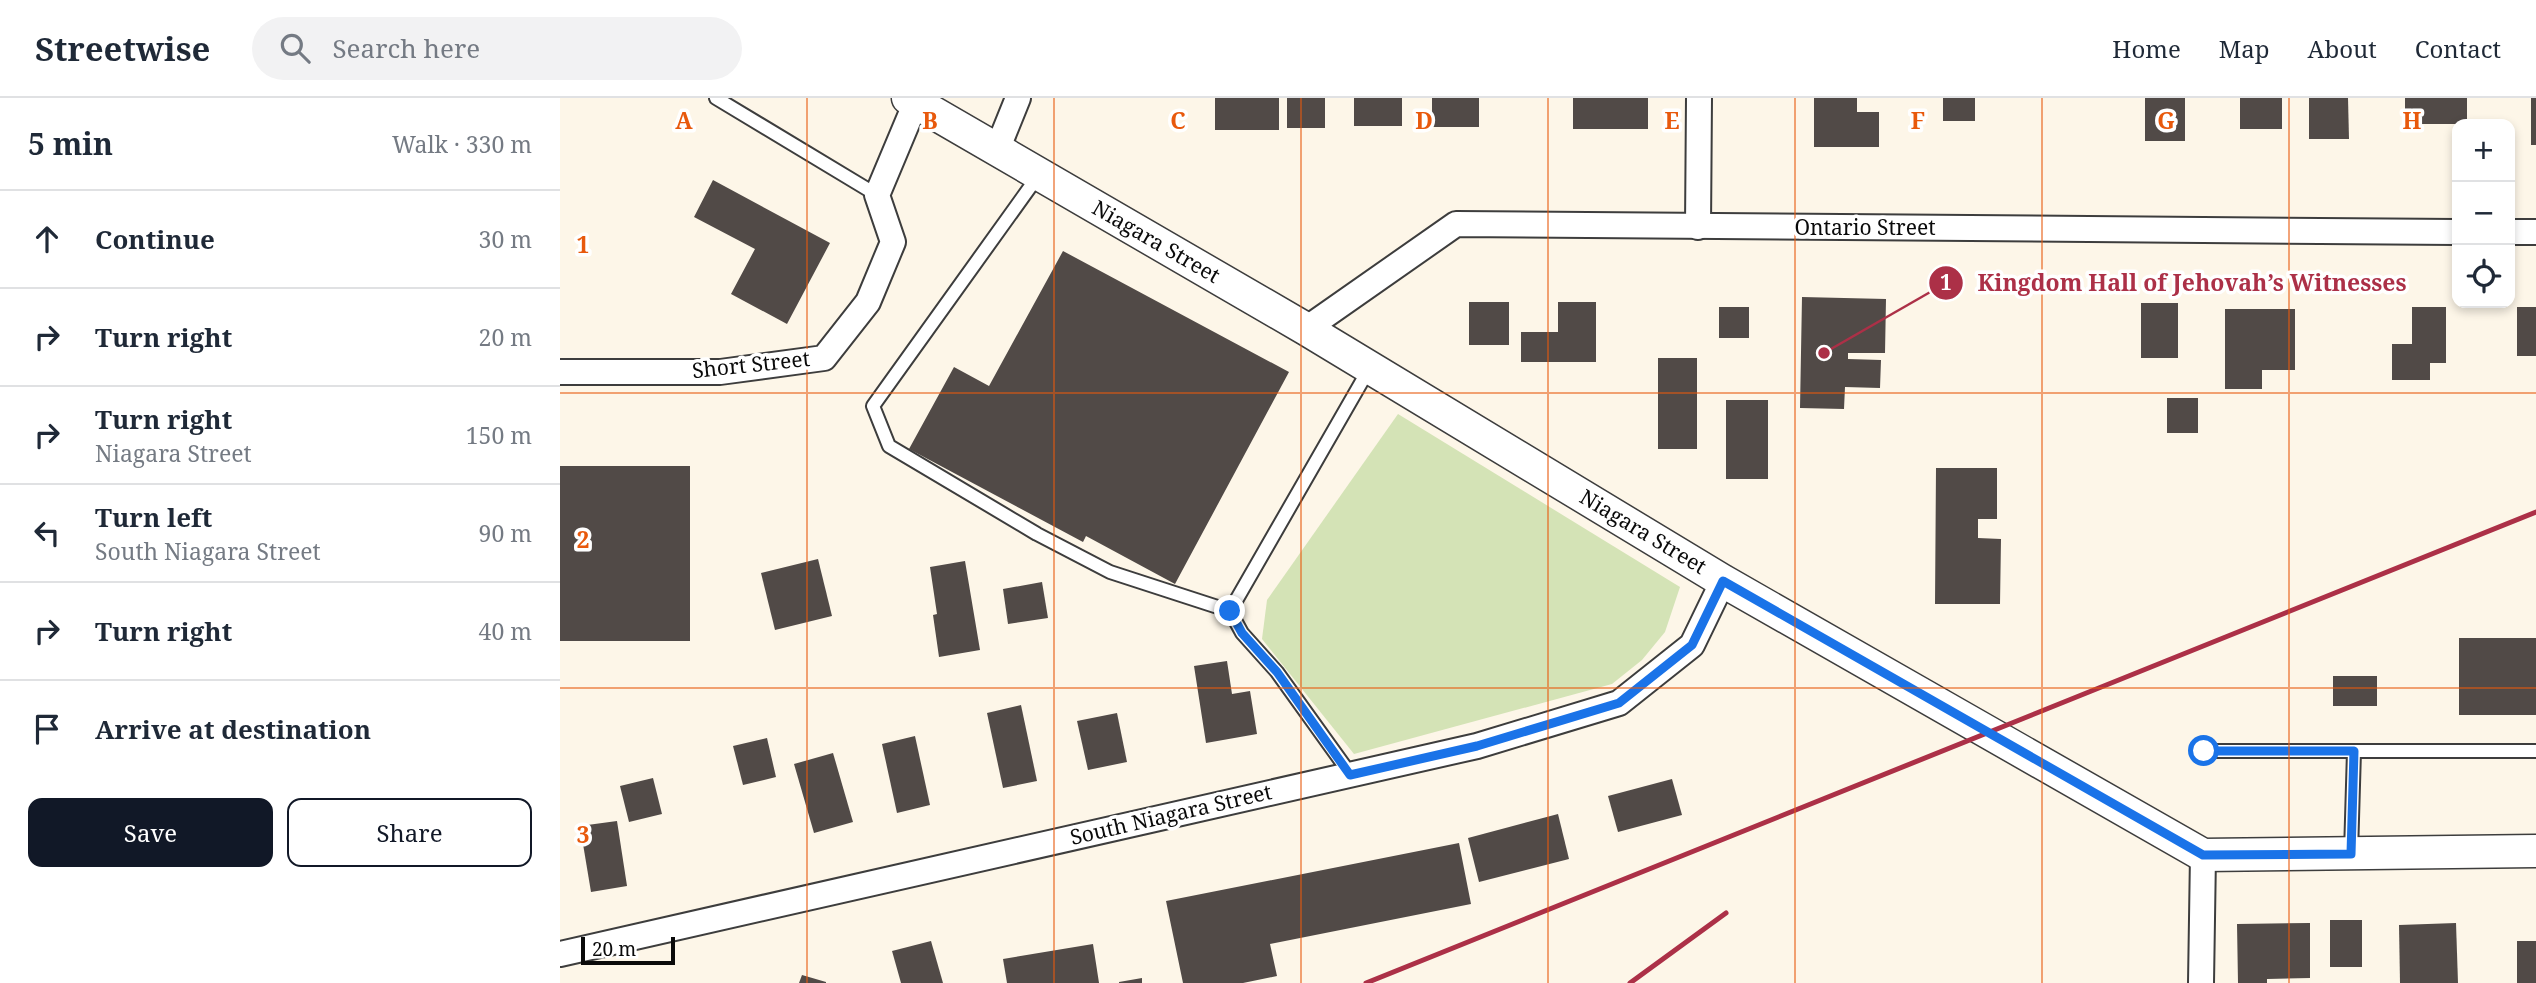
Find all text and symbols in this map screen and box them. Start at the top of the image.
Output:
search box [252,17,742,80]
text: Streetwise [35,26,210,71]
icon: search [276,29,314,67]
text: Search here [332,30,480,66]
text: Home [2112,32,2181,65]
text: Map [2219,32,2270,65]
text: About [2308,32,2377,65]
text: Contact [2415,32,2501,65]
text: A [675,104,693,136]
text: B [922,104,938,136]
text: C [1170,104,1186,136]
text: D [1415,104,1433,136]
text: E [1664,104,1680,136]
text: F [1911,104,1925,136]
text: G [2157,104,2175,136]
text: H [2403,104,2422,136]
map controls [2452,119,2515,308]
button: + [2452,119,2515,182]
text: 5 min [28,123,113,164]
text: Walk · 330 m [392,128,532,160]
button: − [2452,182,2515,245]
street label: Niagara Street [1088,193,1225,289]
street label: Ontario Street [1794,213,1936,241]
icon: ahead [28,220,66,258]
text: Continue [95,221,215,257]
text: 30 m [479,223,532,255]
text: 1 [577,228,590,260]
button: locate [2452,245,2515,308]
callout: Kingdom Hall of Jehovah’s Witnesses [1928,261,2420,305]
text: Kingdom Hall of Jehovah’s Witnesses [1977,266,2407,298]
text: 1 [1940,268,1952,296]
icon: right [28,318,66,356]
text: Turn right [95,319,232,355]
text: 20 m [479,321,532,353]
street label: Short Street [691,344,811,384]
text: Turn right [95,401,232,437]
icon: right [28,416,66,454]
text: 150 m [466,419,532,451]
text: Niagara Street [95,437,252,469]
street label: Niagara Street [1575,482,1712,580]
text: Turn left [95,499,212,535]
icon: left [28,514,66,552]
text: 90 m [479,517,532,549]
text: 2 [577,523,590,555]
text: South Niagara Street [95,535,321,567]
route end [1214,595,1245,626]
icon: right [28,612,66,650]
text: Turn right [95,613,232,649]
text: 40 m [479,615,532,647]
icon: arrive [28,710,66,748]
text: Arrive at destination [95,711,371,747]
route start [2188,735,2219,766]
street label: South Niagara Street [1067,777,1274,851]
button: Save [28,798,273,867]
button: Share [287,798,532,867]
text: 3 [577,818,590,850]
scale bar [581,934,676,966]
text: 20 m [592,936,636,962]

